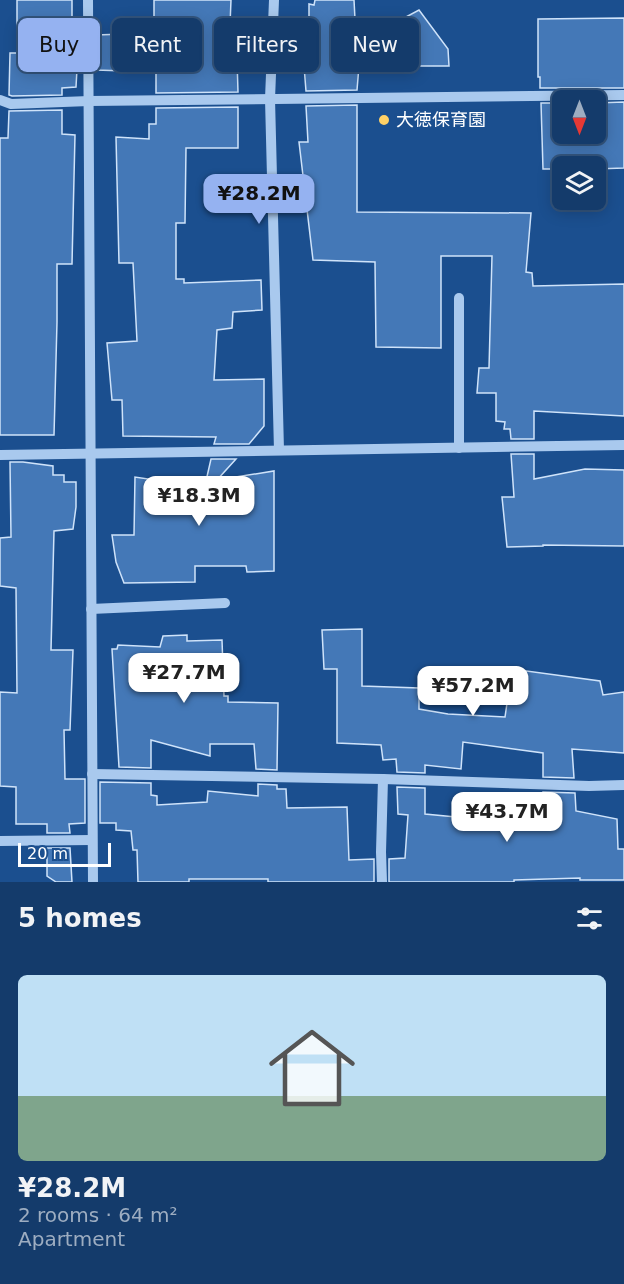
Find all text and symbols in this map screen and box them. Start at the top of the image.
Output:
chip: Buy [18,18,100,72]
chip: Rent [112,18,202,72]
chip: Filters [214,18,319,72]
chip: New [331,18,419,72]
north arrow [552,90,606,144]
map controls [552,90,606,210]
place label: 大徳保育園 [396,109,486,130]
marker: 大徳保育園 [377,113,391,127]
button: layers [552,156,606,210]
pin: ¥28.2M [210,174,308,225]
text: ¥28.2M [217,181,301,205]
pin: ¥18.3M [150,476,248,527]
text: ¥18.3M [157,483,241,507]
pin: ¥27.7M [135,653,233,704]
text: ¥27.7M [142,660,226,684]
pin: ¥57.2M [424,666,522,717]
text: ¥57.2M [431,673,515,697]
pin: ¥43.7M [458,792,556,843]
text: ¥43.7M [465,799,549,823]
scale bar [18,840,111,868]
text: 20 m [27,844,68,863]
icon: filters [573,902,606,935]
text: 5 homes [18,903,142,933]
icon: home [258,1014,366,1122]
text: ¥28.2M [18,1173,126,1203]
text: 2 rooms · 64 m² [18,1203,178,1227]
text: Apartment [18,1227,125,1251]

